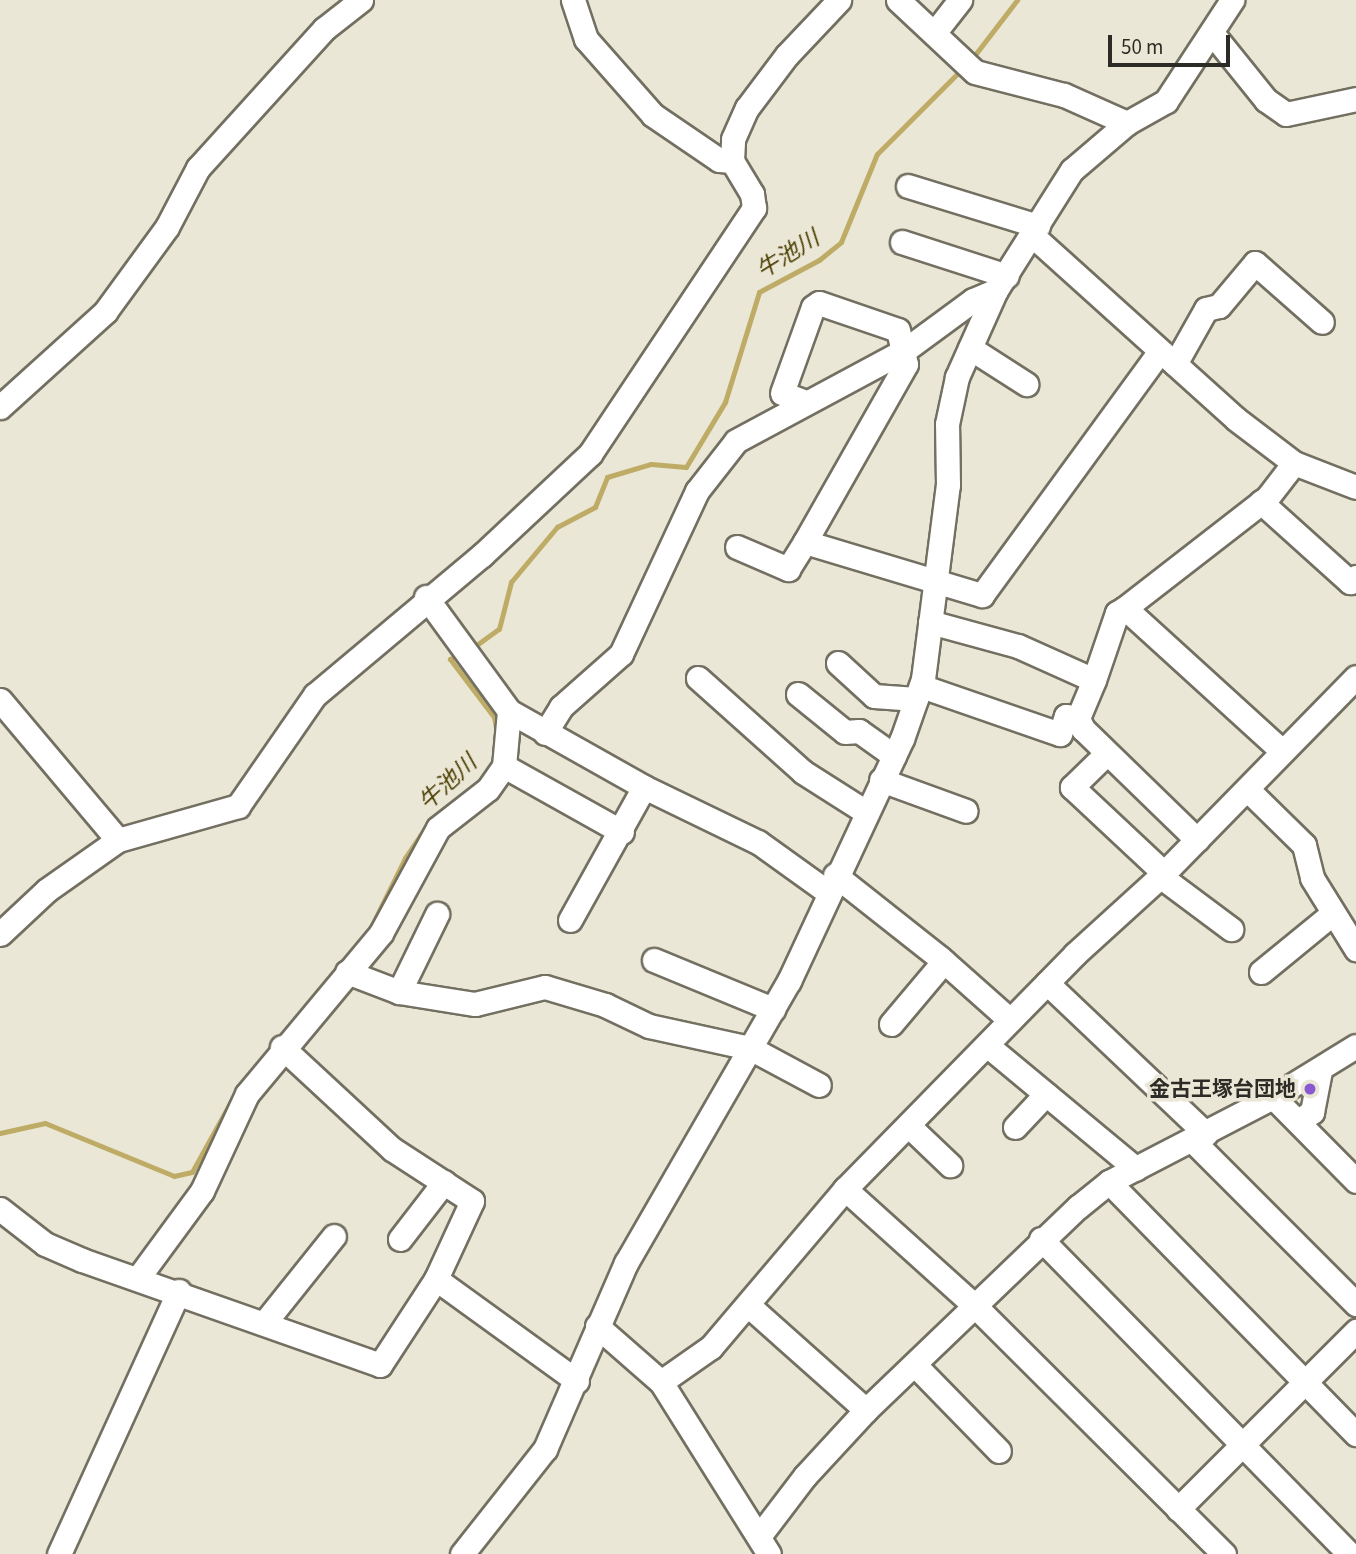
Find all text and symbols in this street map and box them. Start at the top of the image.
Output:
scale bar [1111,21,1234,65]
text: 50 m [1121,32,1163,62]
water label: 牛池川 [751,225,825,285]
water label: 牛池川 [413,749,483,817]
place label: 金古王塚台団地 [1149,1076,1296,1102]
marker: 金古王塚台団地 [1302,1081,1318,1097]

